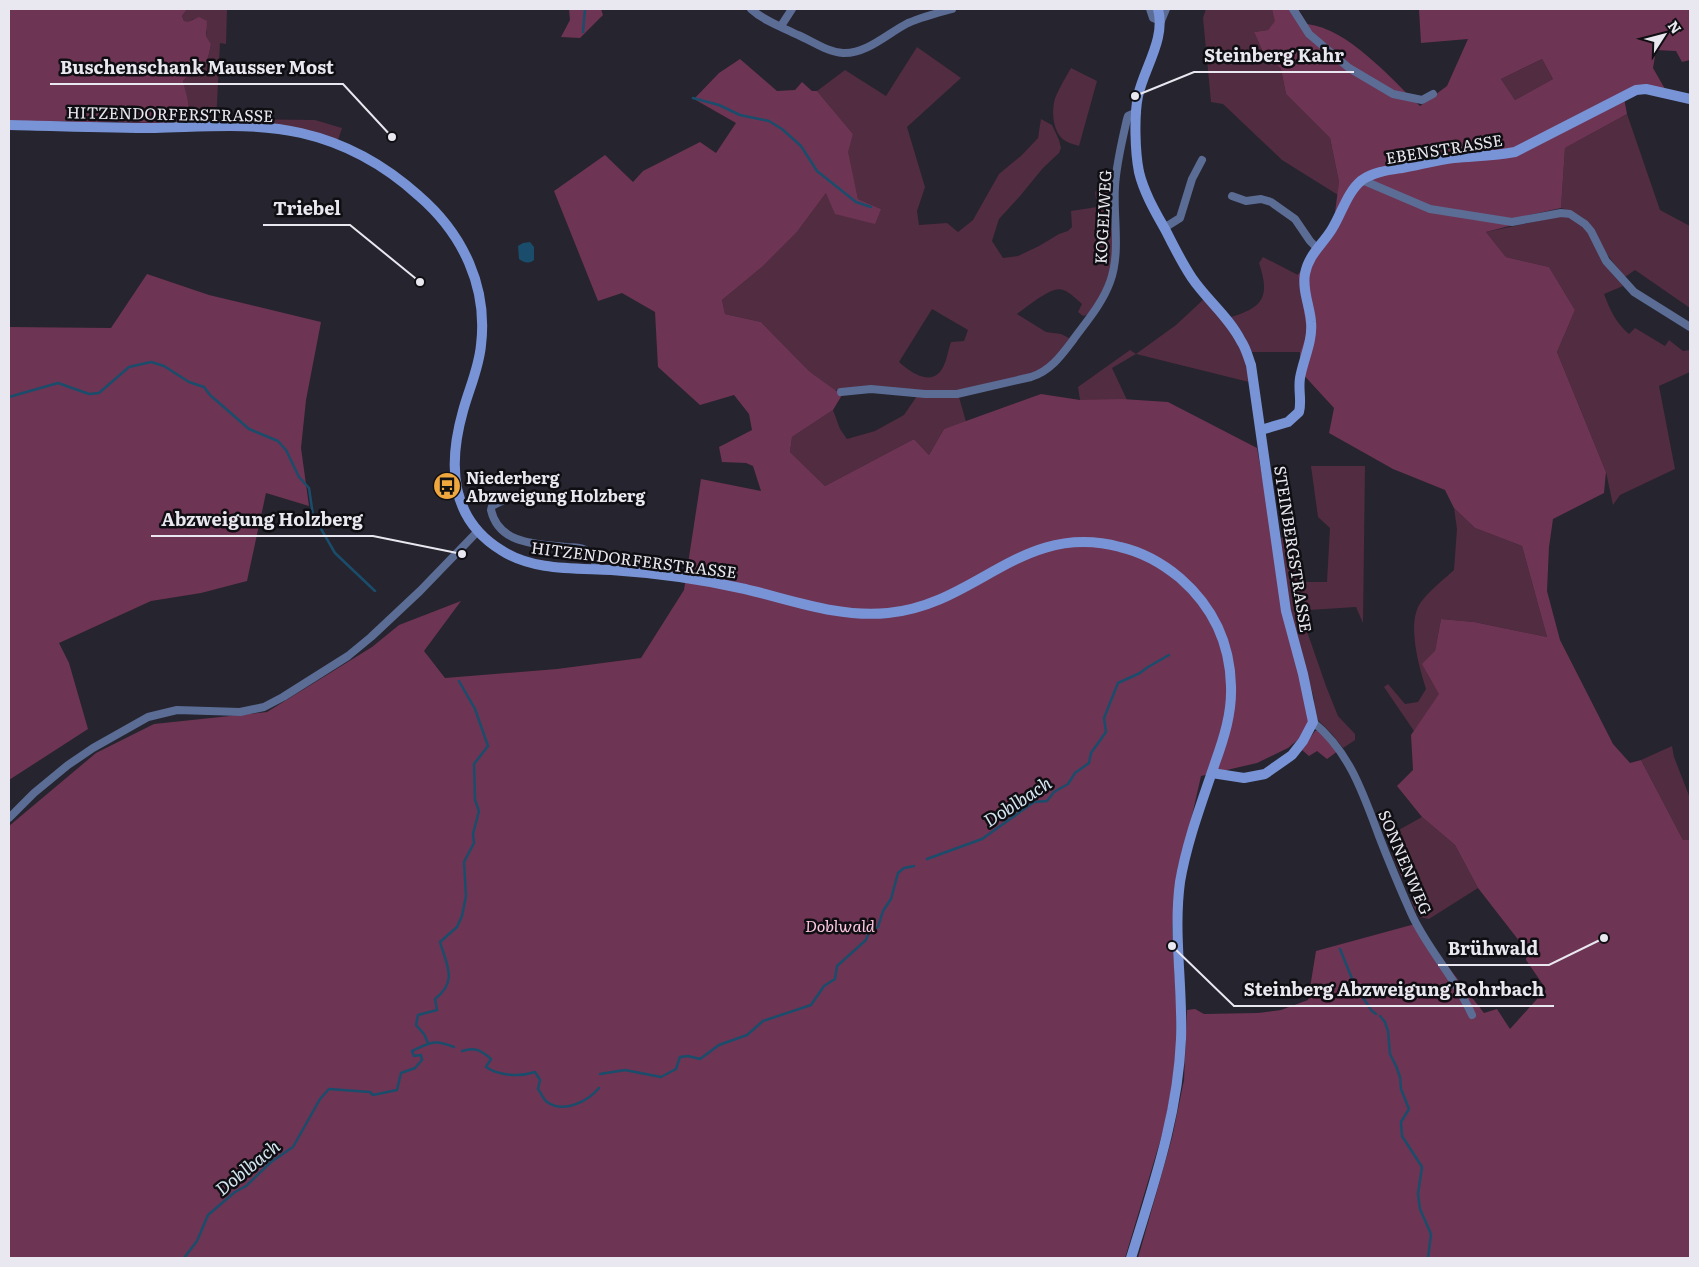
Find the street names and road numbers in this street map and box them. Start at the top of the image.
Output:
street label: HITZENDORFERSTRASSE [66,99,274,127]
street label: EBENSTRASSE [1384,127,1504,169]
street label: KOGELWEG [1088,169,1116,265]
street label: STEINBERGSTRASSE [1269,464,1319,634]
street label: HITZENDORFERSTRASSE [530,534,738,584]
street label: SONNENWEG [1373,806,1439,918]

